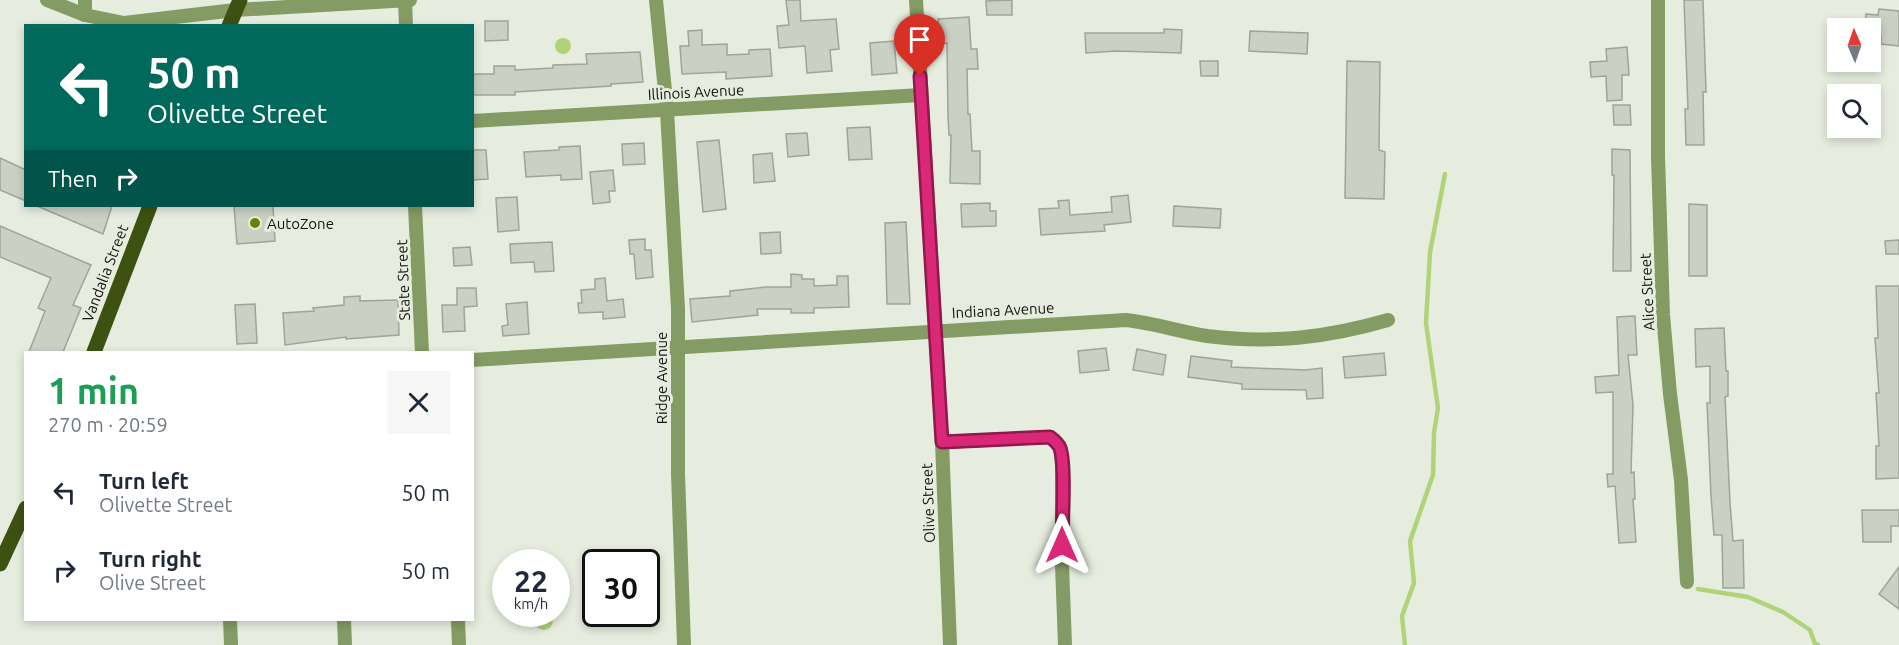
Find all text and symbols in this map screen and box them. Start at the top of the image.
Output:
pin [894,14,945,76]
north arrow [1827,18,1881,72]
map controls [1827,18,1881,138]
icon: arrive [903,23,936,56]
icon: left [48,48,126,126]
text: 50 m [147,49,241,96]
street label: Illinois Avenue [647,81,745,103]
button: search [1827,84,1881,138]
text: Olivette Street [147,98,327,128]
icon: right [110,162,143,195]
text: Then [48,166,98,191]
place label: AutoZone [267,215,334,232]
marker: AutoZone [248,216,262,230]
street label: Vandalia Street [79,222,131,324]
street label: State Street [393,239,413,321]
street label: Alice Street [1636,253,1658,331]
street label: Indiana Avenue [951,299,1055,321]
street label: Ridge Avenue [653,332,670,424]
text: 1 min [48,370,139,411]
button: close [387,371,450,434]
text: 270 m · 20:59 [48,413,168,436]
street label: Olive Street [918,463,938,543]
text: Turn left [99,468,189,493]
icon: left [48,476,81,509]
text: 50 m [401,480,450,505]
text: Olivette Street [99,493,232,516]
position arrow [1030,513,1094,577]
text: Turn right [99,546,201,571]
speed limit sign: 30 [582,549,660,627]
icon: right [48,554,81,587]
text: 50 m [401,558,450,583]
text: 22 [514,564,548,598]
text: Olive Street [99,571,206,594]
text: km/h [514,595,548,612]

